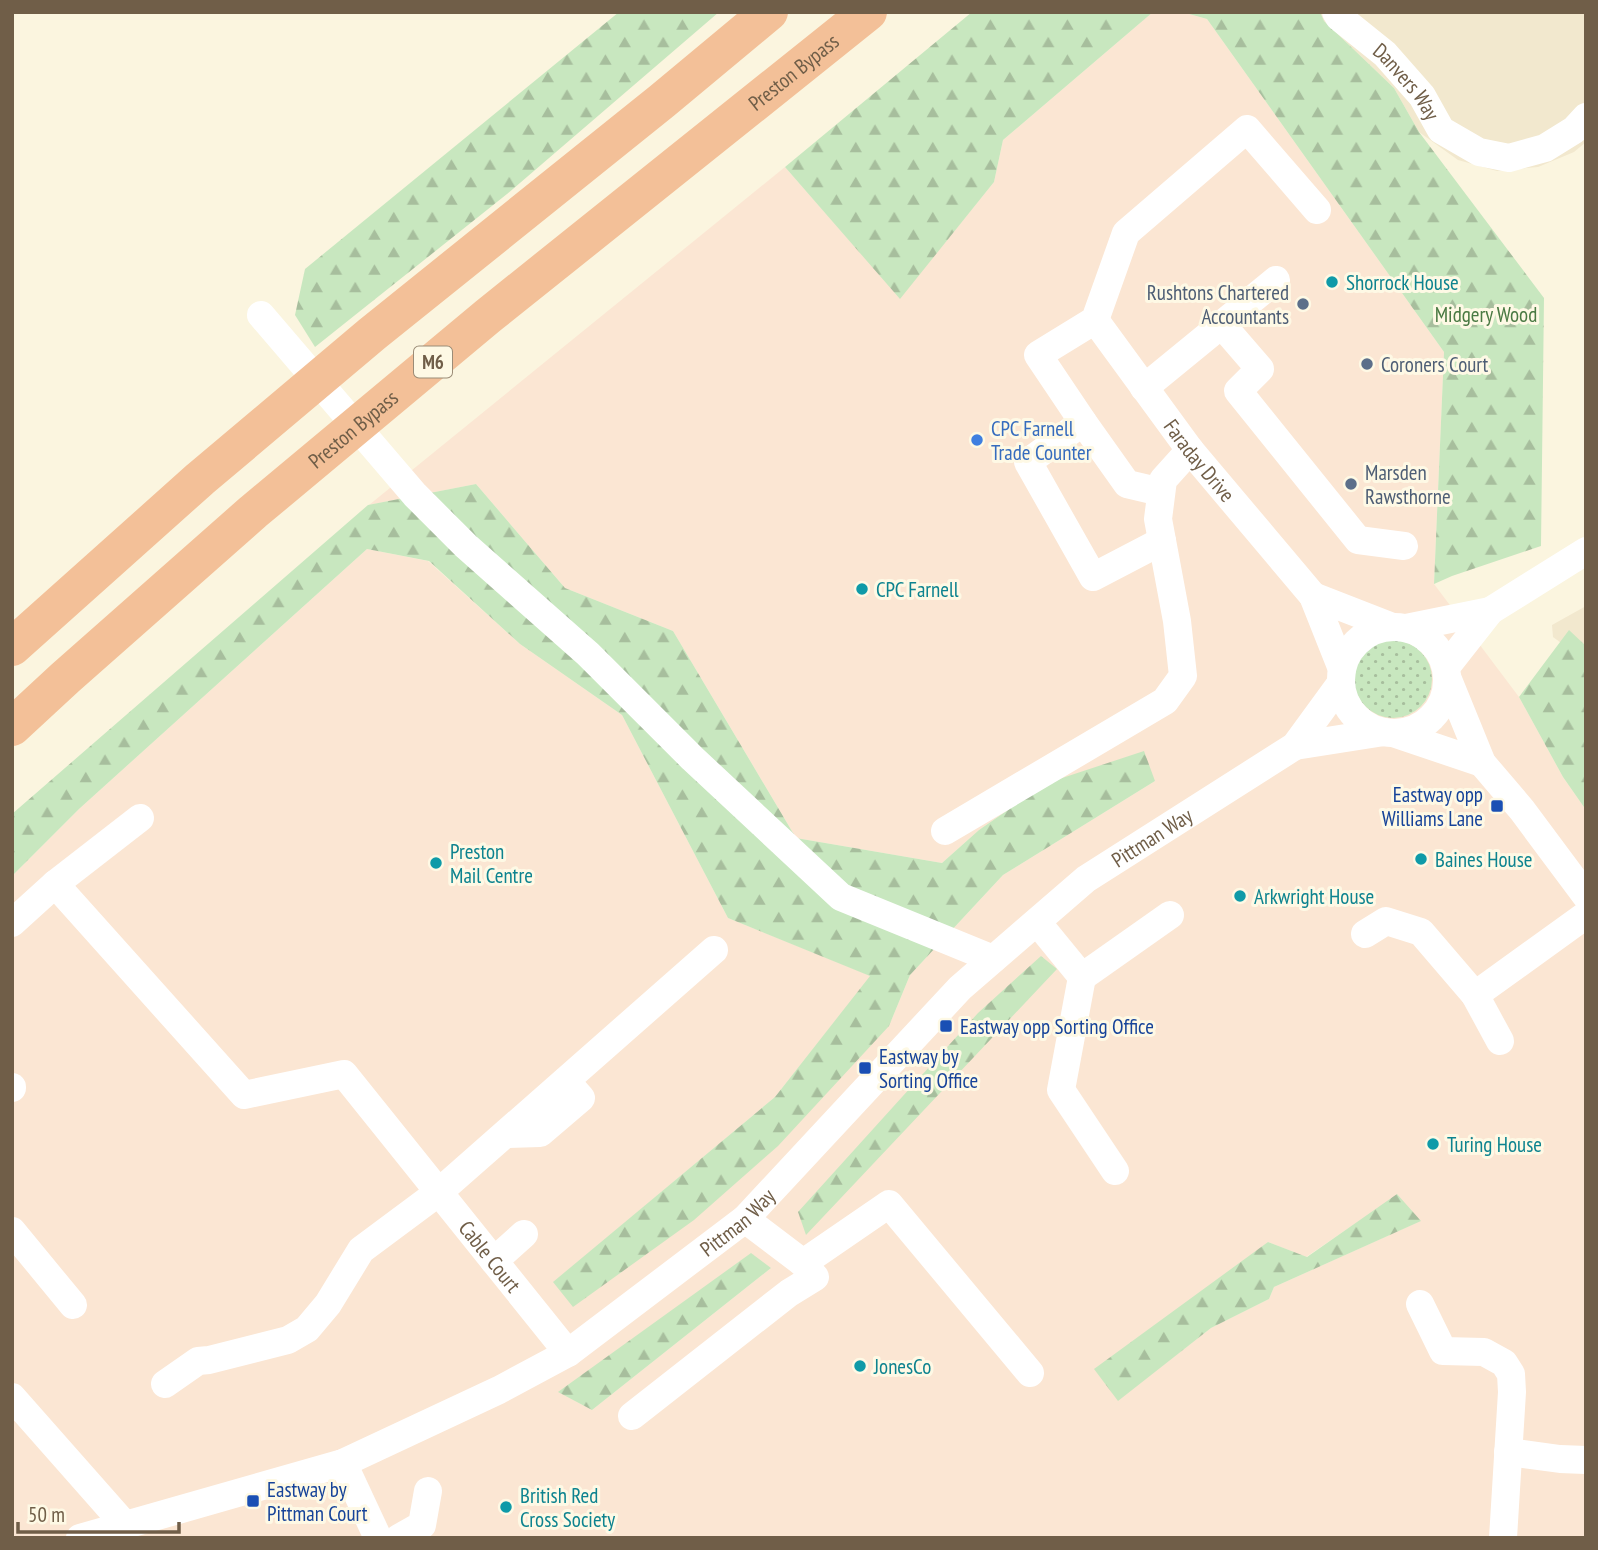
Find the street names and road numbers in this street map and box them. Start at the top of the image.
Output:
street label: Preston Bypass [743,27,844,116]
street label: Danvers Way [1368,37,1446,125]
road number: M6 [414,346,452,378]
street label: Preston Bypass [303,384,403,474]
street label: Faraday Drive [1158,413,1241,507]
street label: Pittman Way [1106,801,1197,873]
street label: Pittman Way [694,1182,780,1262]
street label: Cable Court [453,1215,527,1298]

